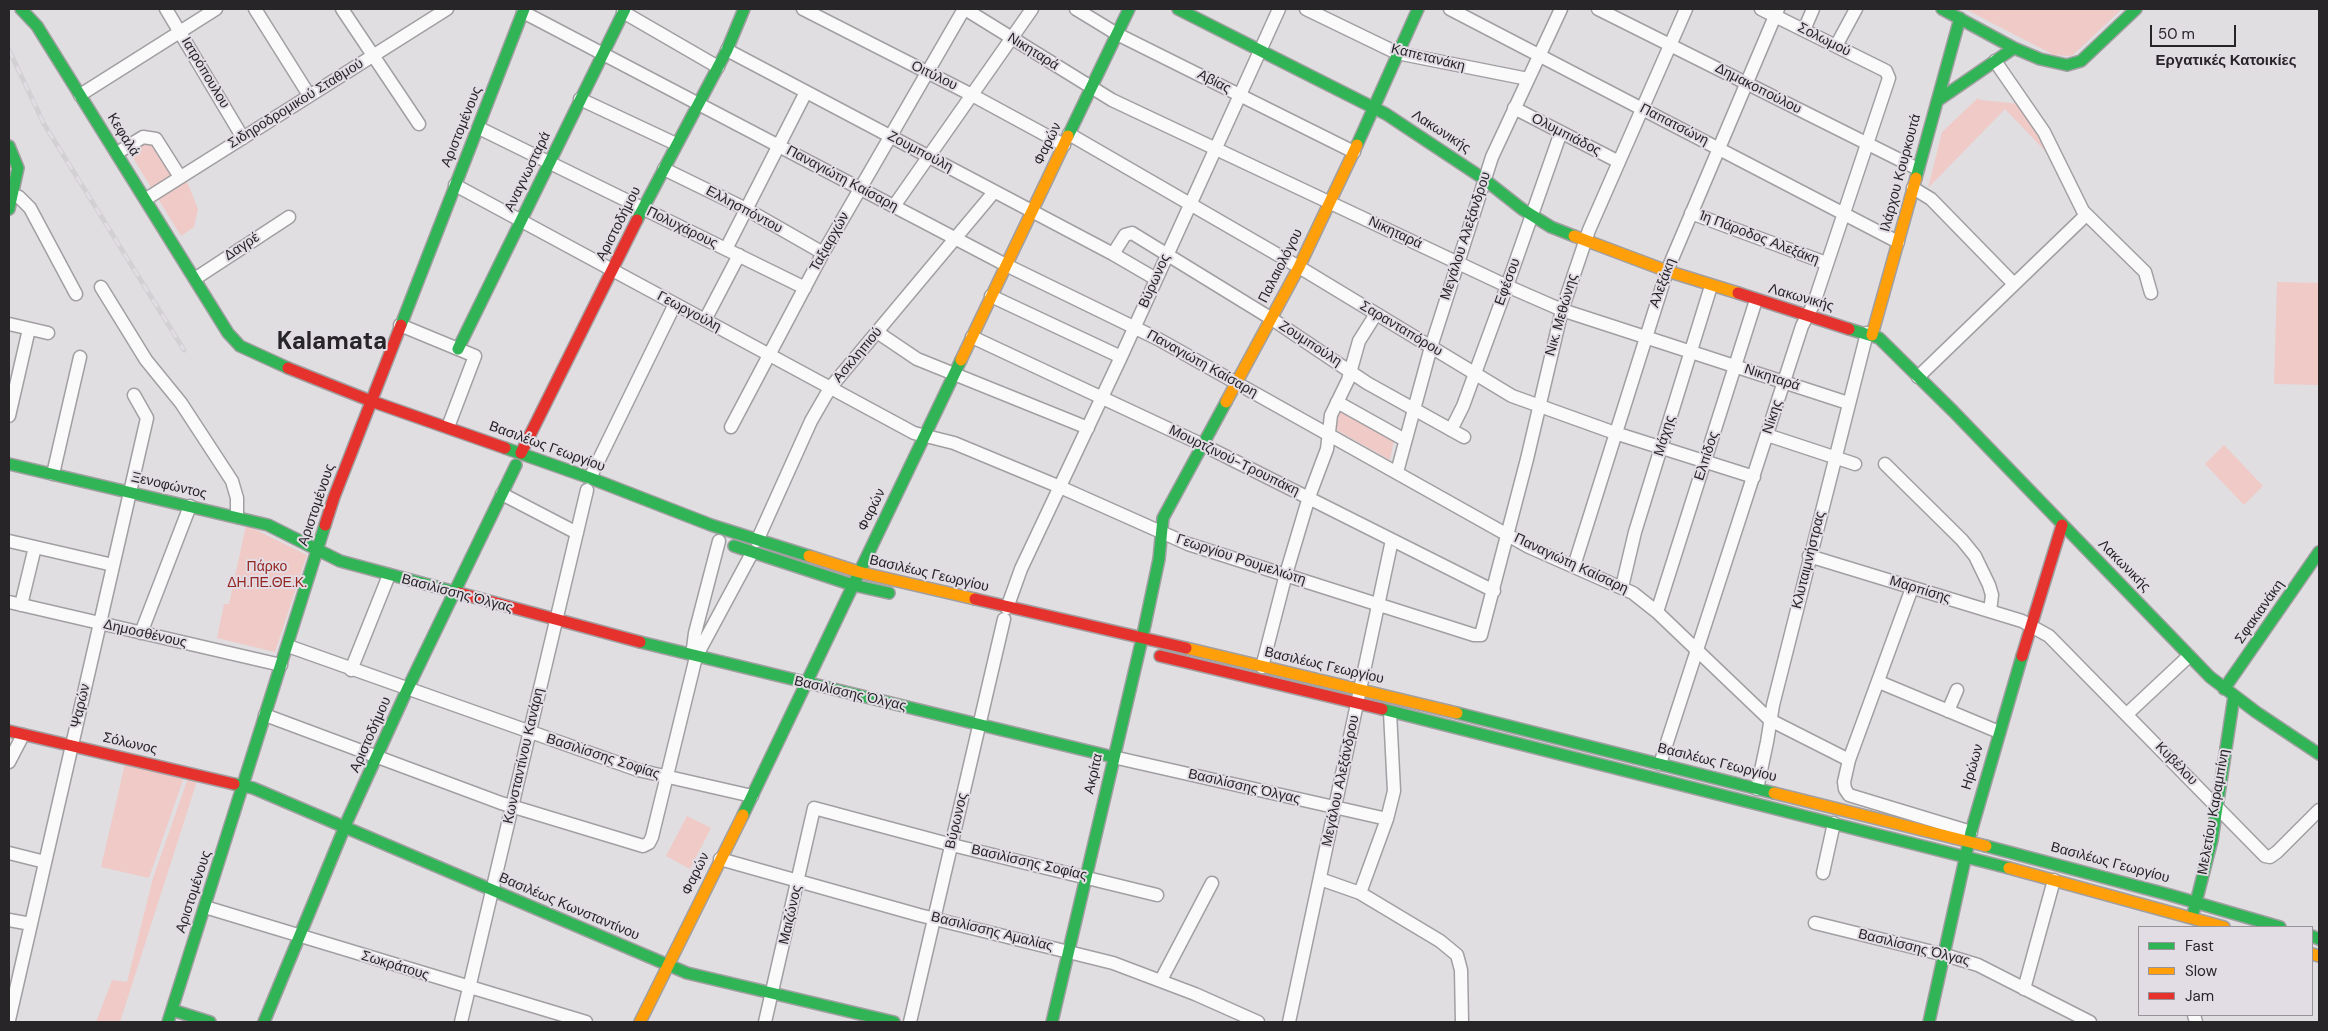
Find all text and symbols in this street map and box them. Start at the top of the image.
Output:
scale bar [2153,15,2239,47]
street label: Σολωμού [1795,19,1853,61]
text: 50 m [2158,24,2195,44]
street label: Νικηταρά [1004,30,1062,74]
street label: Ιατρόπουλου [177,34,233,112]
street label: Καπετανάκη [1389,41,1467,75]
district label: Εργατικές Κατοικίες [2156,52,2296,70]
street label: Σιδηροδρομικού Σταθμού [225,55,367,153]
street label: Οιτύλου [908,58,960,94]
street label: Δημακοπούλου [1712,60,1804,118]
street label: Αβίας [1194,66,1234,98]
street label: Αριστομένους [438,84,486,170]
street label: Παπατσώνη [1637,100,1711,150]
street label: Λακωνικής [1408,107,1474,157]
street label: Κεφαλά [103,110,143,160]
street label: Ολυμπιάδος [1528,110,1604,160]
street label: Ιλάρχου Κουρκουτά [1877,112,1925,234]
street label: Φαρών [1031,120,1065,168]
street label: Ζουμπούλη [885,128,955,176]
street label: Αναγνωσταρά [501,129,555,215]
street label: Παναγιώτη Καίσαρη [783,142,901,216]
street label: Μεγάλου Αλεξάνδρου [1437,170,1495,302]
street label: Ελλησπόντου [703,183,785,237]
street label: Αριστοδήμου [593,184,645,264]
street label: Πολυχάρους [644,204,720,252]
street label: 1η Πάροδος Αλεξάκη [1697,207,1821,269]
street label: Ταξιαρχών [807,209,853,275]
street label: Νικηταρά [1365,213,1425,253]
street label: Παλαιολόγου [1255,226,1307,306]
street label: Δαγρέ [221,229,263,265]
street label: Βύρωνος [1136,251,1174,311]
street label: Εφέσου [1492,256,1524,308]
street label: Αλεξάκη [1646,256,1680,310]
street label: Νικ. Μεθώνης [1542,272,1582,358]
street label: Λακωνικής [1767,281,1835,315]
street label: Γεωργούλη [654,288,724,336]
street label: Σαρανταπόρου [1357,298,1445,360]
street label: Ζουμπούλη [1276,318,1344,370]
street label: Ασκληπιού [830,324,886,386]
street label: Παναγιώτη Καίσαρη [1144,327,1260,401]
district label: Kalamata [277,329,387,357]
street label: Νικηταρά [1742,361,1802,395]
street label: Νίκης [1760,398,1786,436]
street label: Μάχης [1651,414,1679,458]
street label: Βασιλέως Γεωργίου [487,418,607,476]
street label: Μουρτζινού-Τρουπάκη [1166,422,1302,500]
street label: Ελπίδος [1691,429,1723,483]
street label: Αριστομένους [295,462,339,548]
street label: Ξενοφώντος [130,469,208,503]
street label: Φαρών [855,486,889,534]
street label: Κλυταιμνήστρας [1789,509,1829,611]
street label: Παναγιώτη Καίσαρη [1511,530,1631,598]
street label: Γεωργίου Ρουμελιώτη [1174,531,1308,589]
street label: Λακωνικής [2094,536,2154,596]
street label: Βασιλέως Γεωργίου [868,552,990,596]
park label: Πάρκο ΔΗ.ΠΕ.ΘΕ.Κ. [227,559,307,592]
street label: Βασιλίσσης Όλγας [400,571,514,617]
street label: Μαρπίσης [1887,573,1953,607]
street label: Σφακιανάκη [2232,577,2288,647]
street label: Δημοσθένους [102,616,188,652]
street label: Βασιλέως Γεωργίου [1263,644,1385,688]
street label: Βασιλίσσης Όλγας [792,673,908,715]
street label: Ψαρών [68,682,94,730]
street label: Κωνσταντίνου Κανάρη [500,686,548,826]
street label: Αριστοδήμου [347,694,395,776]
street label: Μεγάλου Αλεξάνδρου [1319,714,1363,848]
street label: Σόλωνος [101,730,159,758]
street label: Βασιλίσσης Σοφίας [544,731,662,783]
street label: Κυβέλου [2151,739,2201,789]
street label: Βασιλέως Γεωργίου [1656,740,1778,786]
street label: Ηρώων [1958,742,1988,792]
street label: Μελετίου Καραμπίνη [2195,748,2233,876]
street label: Ακρίτα [1081,752,1107,796]
street label: Βασιλίσσης Όλγας [1186,766,1302,808]
street label: Βύρωνος [942,791,972,851]
street label: Βασιλέως Γεωργίου [2049,839,2171,887]
street label: Βασιλίσσης Σοφίας [969,842,1089,884]
street label: Αριστομένους [173,849,215,935]
street label: Φαρών [679,850,713,898]
street label: Βασιλέως Κωνσταντίνου [496,870,642,944]
street label: Μαιζώνος [776,884,806,946]
street label: Βασιλίσσης Αμαλίας [929,909,1055,955]
street label: Βασιλίσσης Όλγας [1856,926,1972,970]
legend [2138,926,2313,1016]
text: Fast [2185,936,2214,956]
street label: Σωκράτους [359,948,431,984]
text: Slow [2185,961,2217,981]
text: Jam [2185,986,2214,1006]

